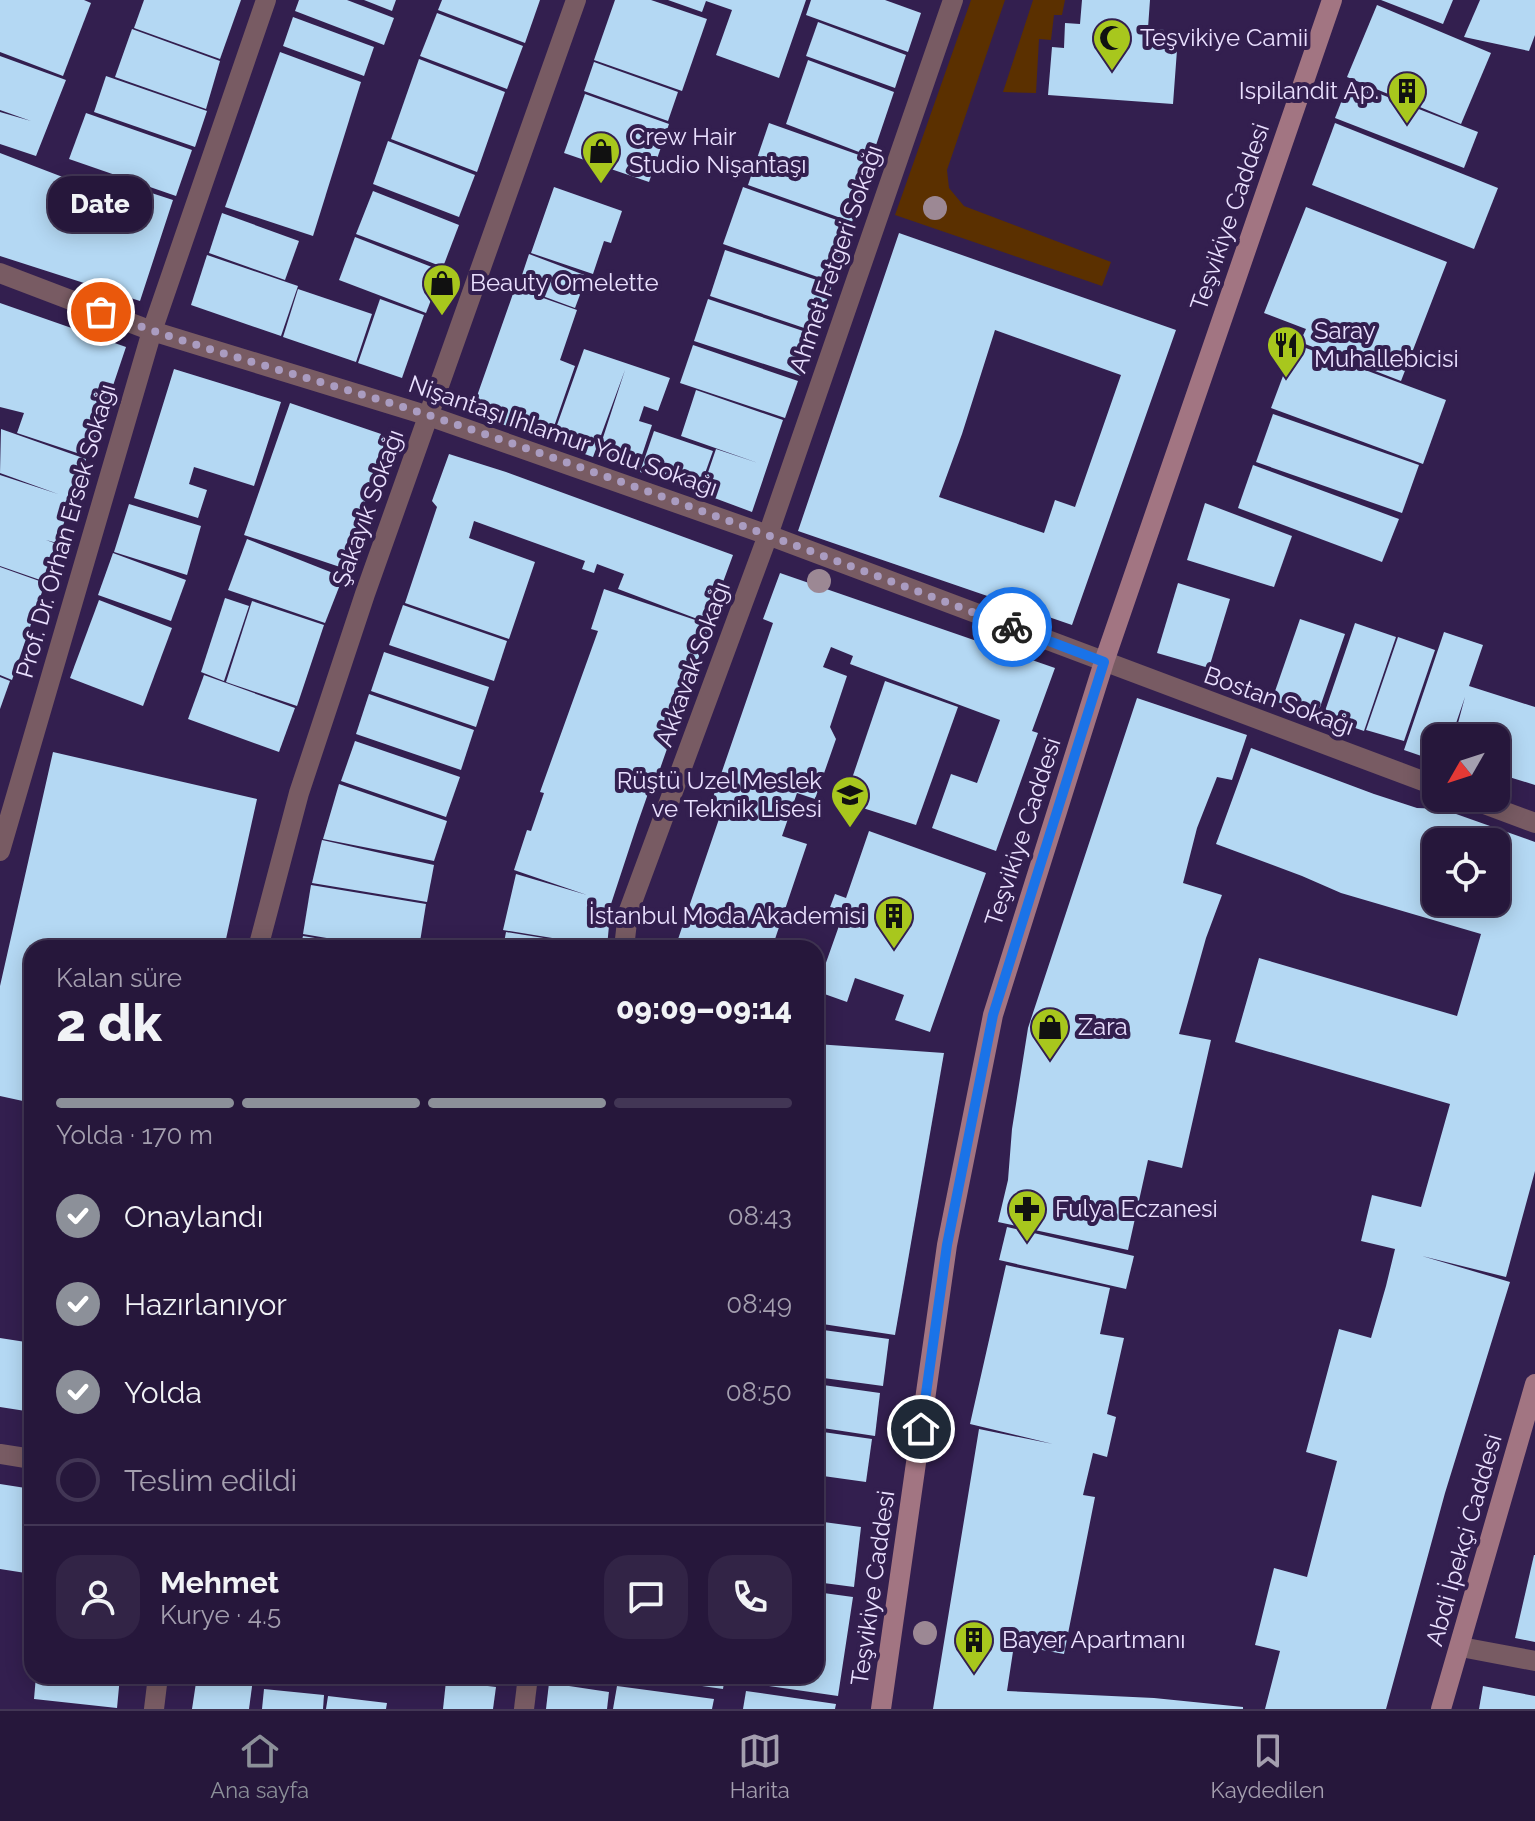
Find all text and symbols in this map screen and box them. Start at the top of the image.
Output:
mosque icon: Teşvikiye Camii [1091,17,1133,72]
place label: Teşvikiye Camii [1140,23,1308,52]
building icon: Ispilandit Ap. [1386,70,1428,125]
place label: Ispilandit Ap. [1239,76,1379,105]
street label: Teşvikiye Caddesi [1184,119,1275,314]
place label: Crew Hair Studio Nişantaşı [629,122,806,179]
shop icon: Crew Hair Studio Nişantaşı [580,130,622,185]
street label: Ahmet Fetgeri Sokağı [783,141,888,377]
callout: Date [49,176,153,232]
text: Date [70,189,130,219]
shop icon: Beauty Omelette [421,262,463,317]
place label: Beauty Omelette [470,268,658,297]
pin [67,278,135,346]
icon: bag [79,290,123,334]
place label: Saray Muhallebicisi [1314,316,1459,373]
restaurant icon: Saray Muhallebicisi [1265,324,1307,379]
street label: Nişantaşı Ihlamur Yolu Sokağı [405,369,721,502]
street label: Prof. Dr. Orhan Ersek Sokağı [10,381,121,681]
street label: Şakayık Sokağı [326,425,409,590]
street label: Akkavak Sokağı [649,577,736,750]
courier [972,587,1052,667]
icon: bike [990,605,1034,649]
street label: Bostan Sokağı [1200,660,1358,741]
north arrow [1422,724,1510,812]
map controls [1422,724,1510,916]
street label: Teşvikiye Caddesi [978,734,1067,930]
place label: Rüştü Uzel Meslek ve Teknik Lisesi [617,766,822,823]
school or university icon: Rüştü Uzel Meslek ve Teknik Lisesi [829,774,871,829]
button: locate [1422,828,1510,916]
building icon: İstanbul Moda Akademisi [873,895,915,950]
place label: İstanbul Moda Akademisi [589,901,866,930]
text: Kalan süre [56,963,182,993]
text: 09:09–09:14 [616,991,792,1026]
text: 2 dk [56,992,162,1053]
shop icon: Zara [1029,1006,1071,1061]
place label: Zara [1078,1012,1128,1041]
text: Yolda · 170 m [56,1120,213,1150]
pharmacy icon: Fulya Eczanesi [1006,1188,1048,1243]
icon: check [56,1194,100,1238]
place label: Fulya Eczanesi [1055,1194,1218,1223]
text: Onaylandı [124,1199,263,1234]
text: 08:43 [728,1201,792,1231]
icon: check [56,1282,100,1326]
text: Hazırlanıyor [124,1287,287,1322]
text: 08:49 [726,1289,792,1319]
icon: check [56,1370,100,1414]
text: Yolda [124,1375,202,1410]
text: 08:50 [726,1377,792,1407]
pin [887,1395,955,1463]
icon: home [899,1407,943,1451]
street label: Abdi İpekçi Caddesi [1419,1431,1508,1649]
text: Teslim edildi [124,1463,297,1498]
street label: Teşvikiye Caddesi [844,1489,901,1687]
button: person [56,1555,140,1639]
button: chat [604,1555,688,1639]
button: phone [708,1555,792,1639]
text: Mehmet [160,1565,279,1600]
text: Kurye · 4.5 [160,1600,281,1630]
building icon: Bayer Apartmanı [953,1619,995,1674]
place label: Bayer Apartmanı [1002,1625,1186,1654]
tab: Ana sayfa [210,1729,309,1803]
tab: Harita [730,1729,790,1803]
tab: Kaydedilen [1211,1729,1325,1803]

